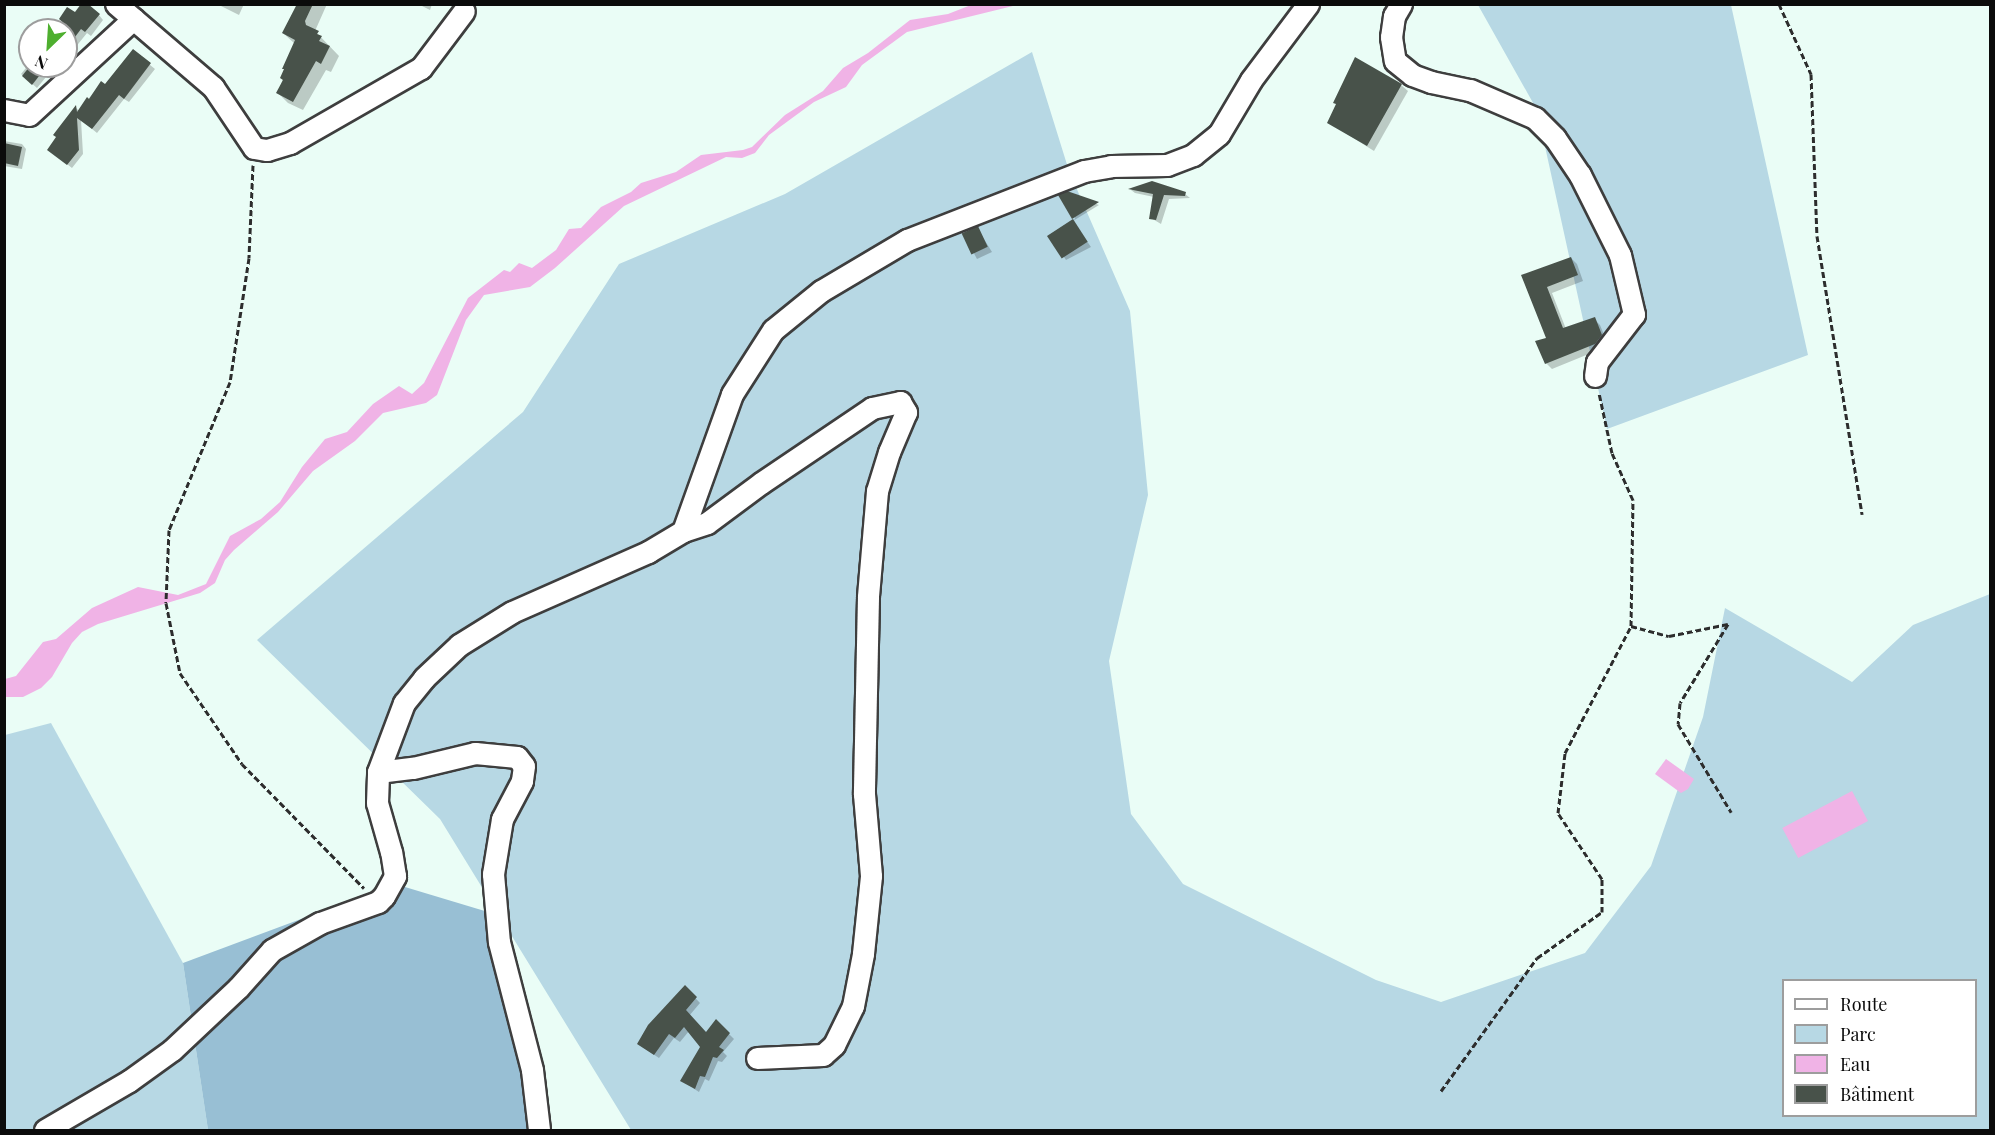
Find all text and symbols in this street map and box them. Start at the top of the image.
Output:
north arrow [18,18,78,78]
text: N [31,51,51,75]
legend [1782,979,1977,1117]
text: Route [1840,992,1887,1016]
text: Parc [1840,1022,1876,1046]
text: Eau [1840,1052,1870,1076]
text: Bâtiment [1840,1082,1914,1106]

